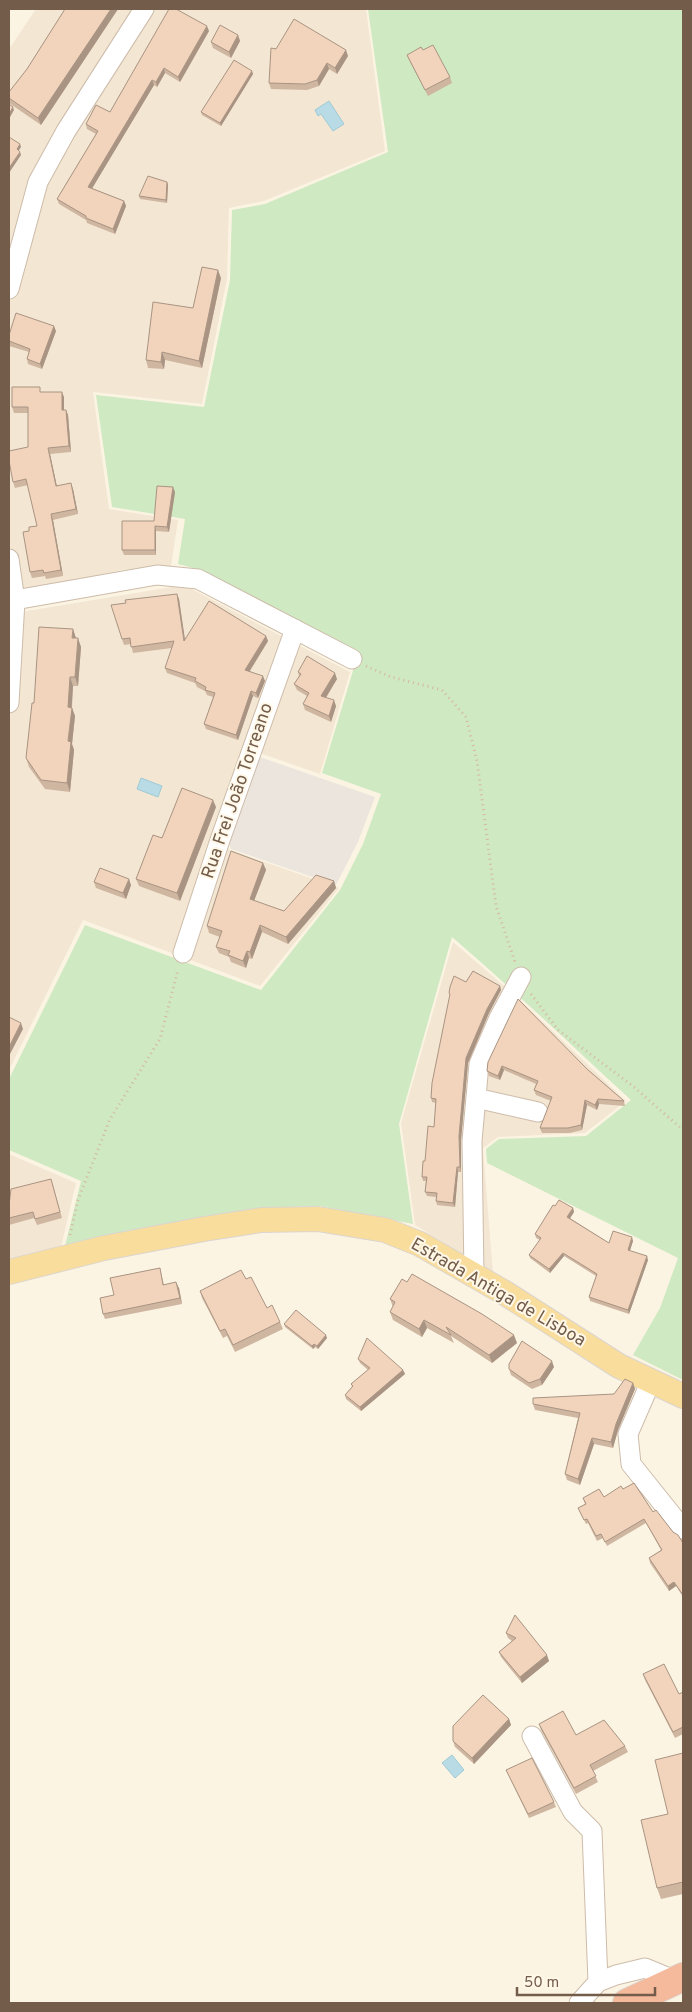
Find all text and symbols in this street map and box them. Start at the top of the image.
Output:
street label: Rua Frei João Torreano [197,700,279,882]
street label: Estrada Antiga de Lisboa [406,1233,590,1353]
scale bar [517,1964,654,1996]
text: 50 m [524,1974,559,1993]

